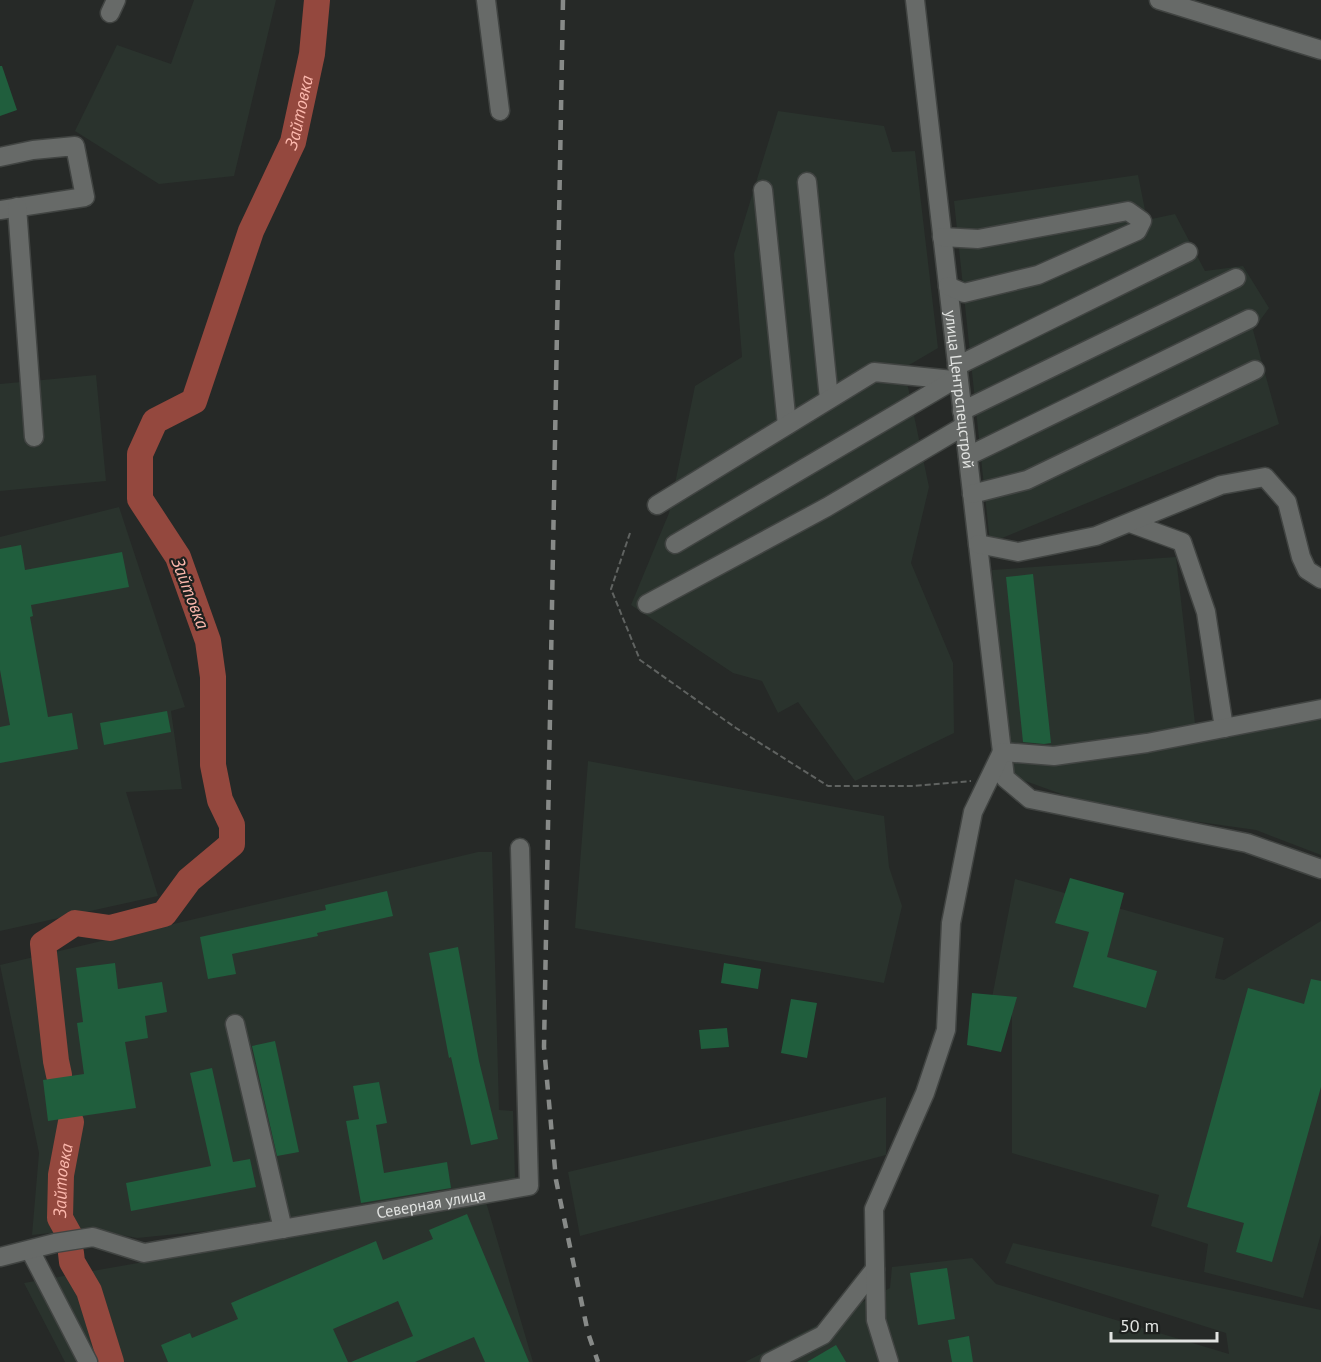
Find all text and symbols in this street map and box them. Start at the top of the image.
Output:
water label: Зайтовка [279,73,318,153]
street label: улица Центрспецстрой [941,309,979,470]
water label: Зайтовка [166,554,215,632]
water label: Зайтовка [48,1141,78,1218]
street label: Северная улица [375,1184,487,1222]
scale bar [1111,1305,1218,1343]
text: 50 m [1120,1314,1159,1337]

